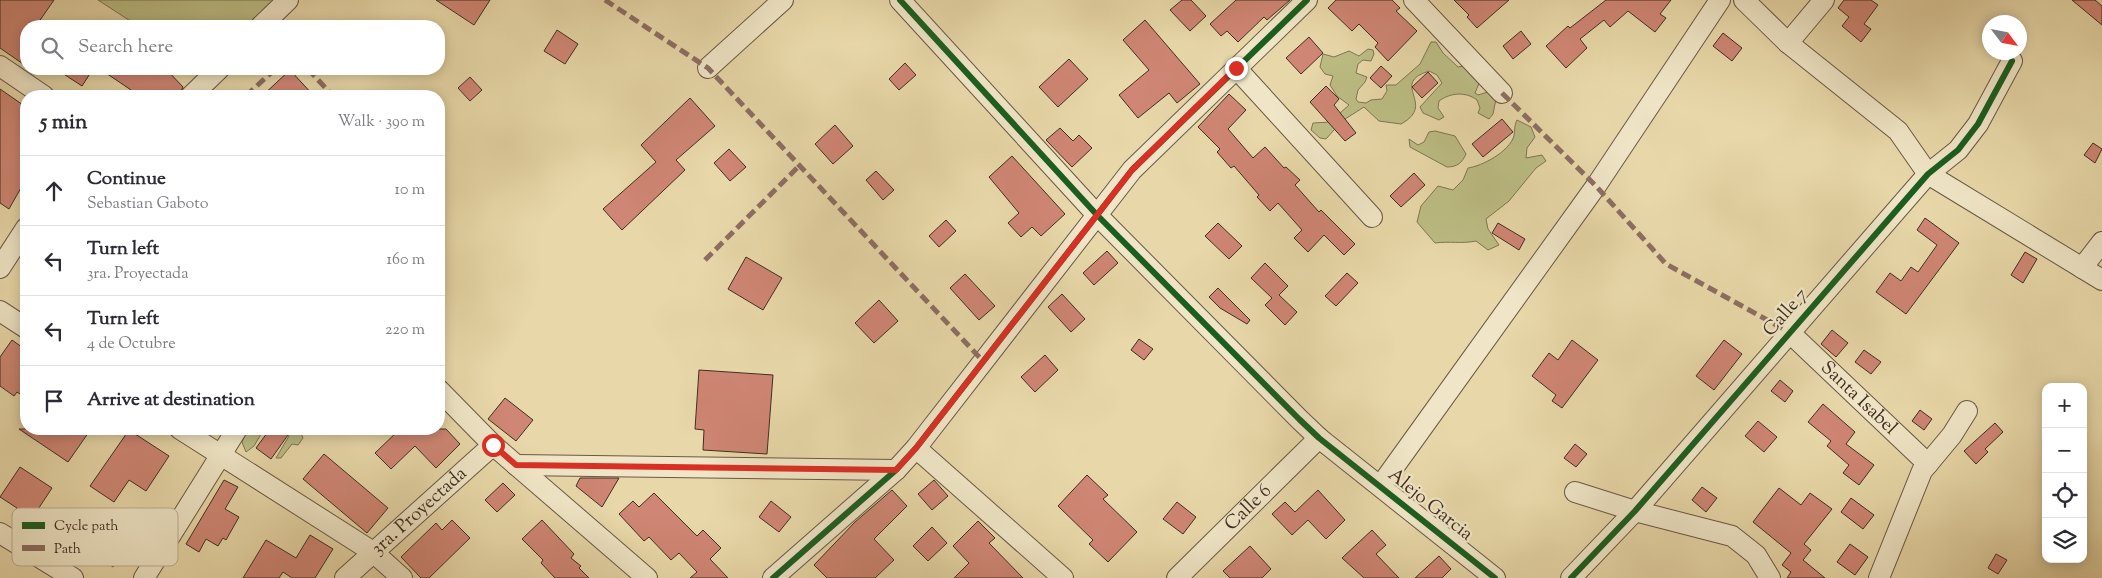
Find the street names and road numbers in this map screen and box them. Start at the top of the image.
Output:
street label: Calle 7 [1757,282,1815,343]
street label: Santa Isabel [1814,355,1903,441]
street label: 3ra. Proyectada [365,461,473,562]
street label: Alejo Garcia [1382,462,1479,548]
street label: Calle 6 [1219,478,1278,537]

